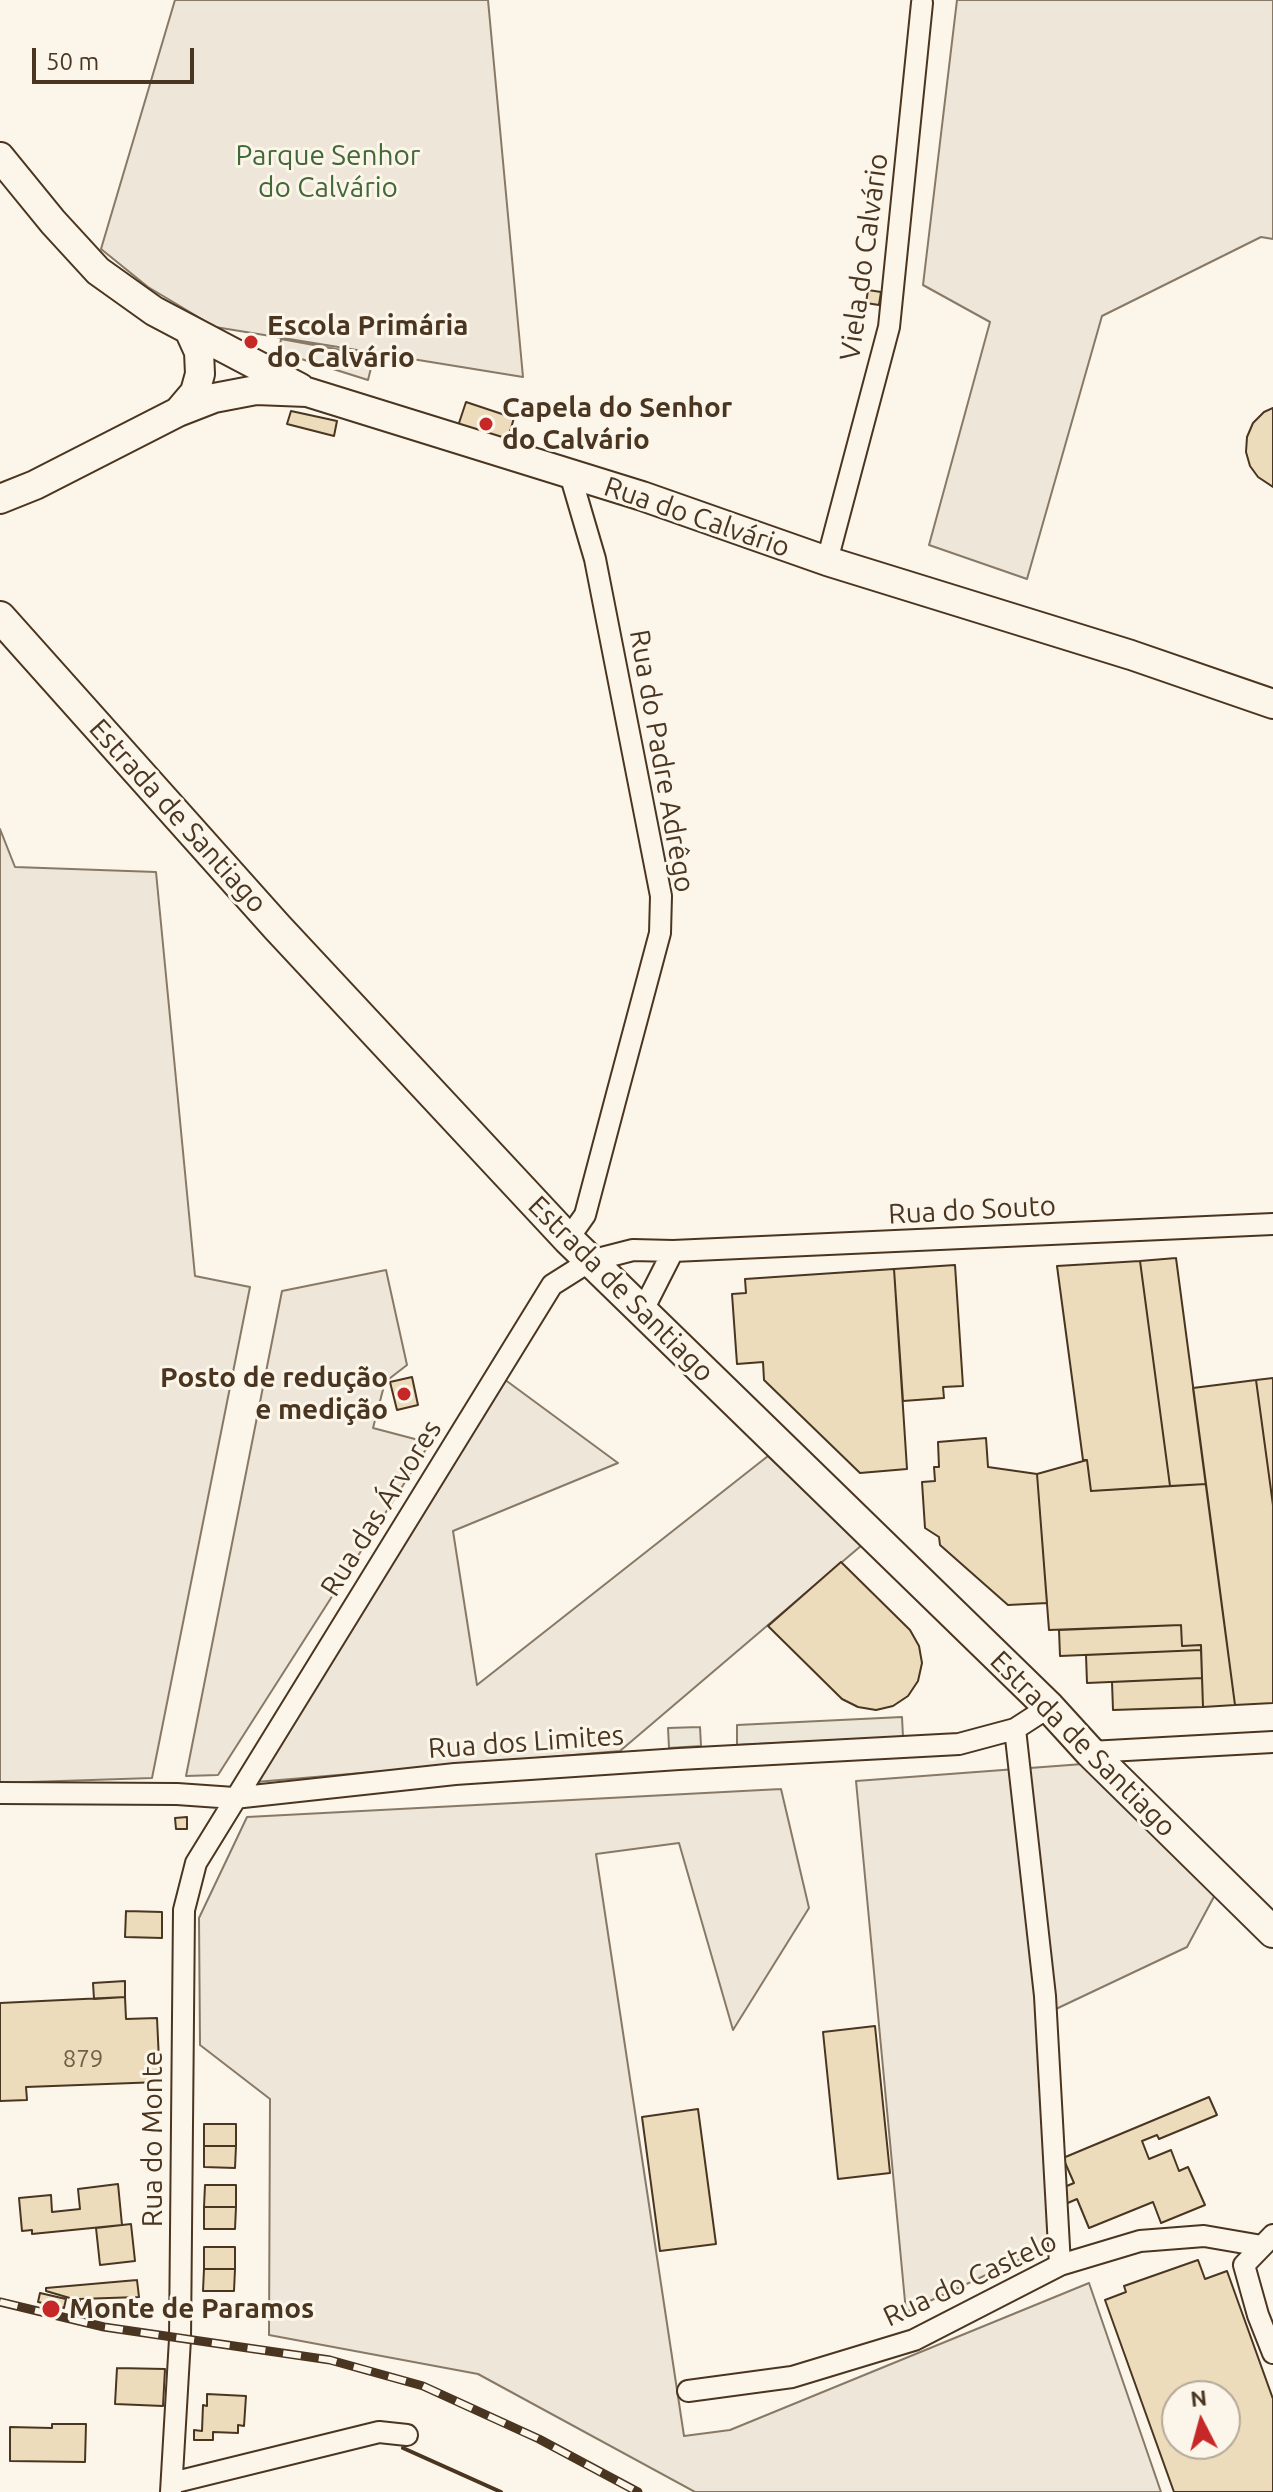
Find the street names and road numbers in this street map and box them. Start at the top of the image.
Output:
street label: Viela do Calvário [833,151,895,363]
street label: Rua do Calvário [600,470,794,564]
street label: Rua do Padre Adrêgo [622,627,702,895]
street label: Estrada de Santiago [82,712,274,920]
street label: Estrada de Santiago [521,1189,721,1389]
street label: Rua do Souto [887,1189,1057,1231]
street label: Rua das Árvores [313,1414,449,1602]
street label: Estrada de Santiago [983,1644,1183,1844]
street label: Rua dos Limites [427,1718,625,1766]
street label: Rua do Monte [136,2051,170,2227]
street label: Rua do Castelo [878,2224,1062,2334]

